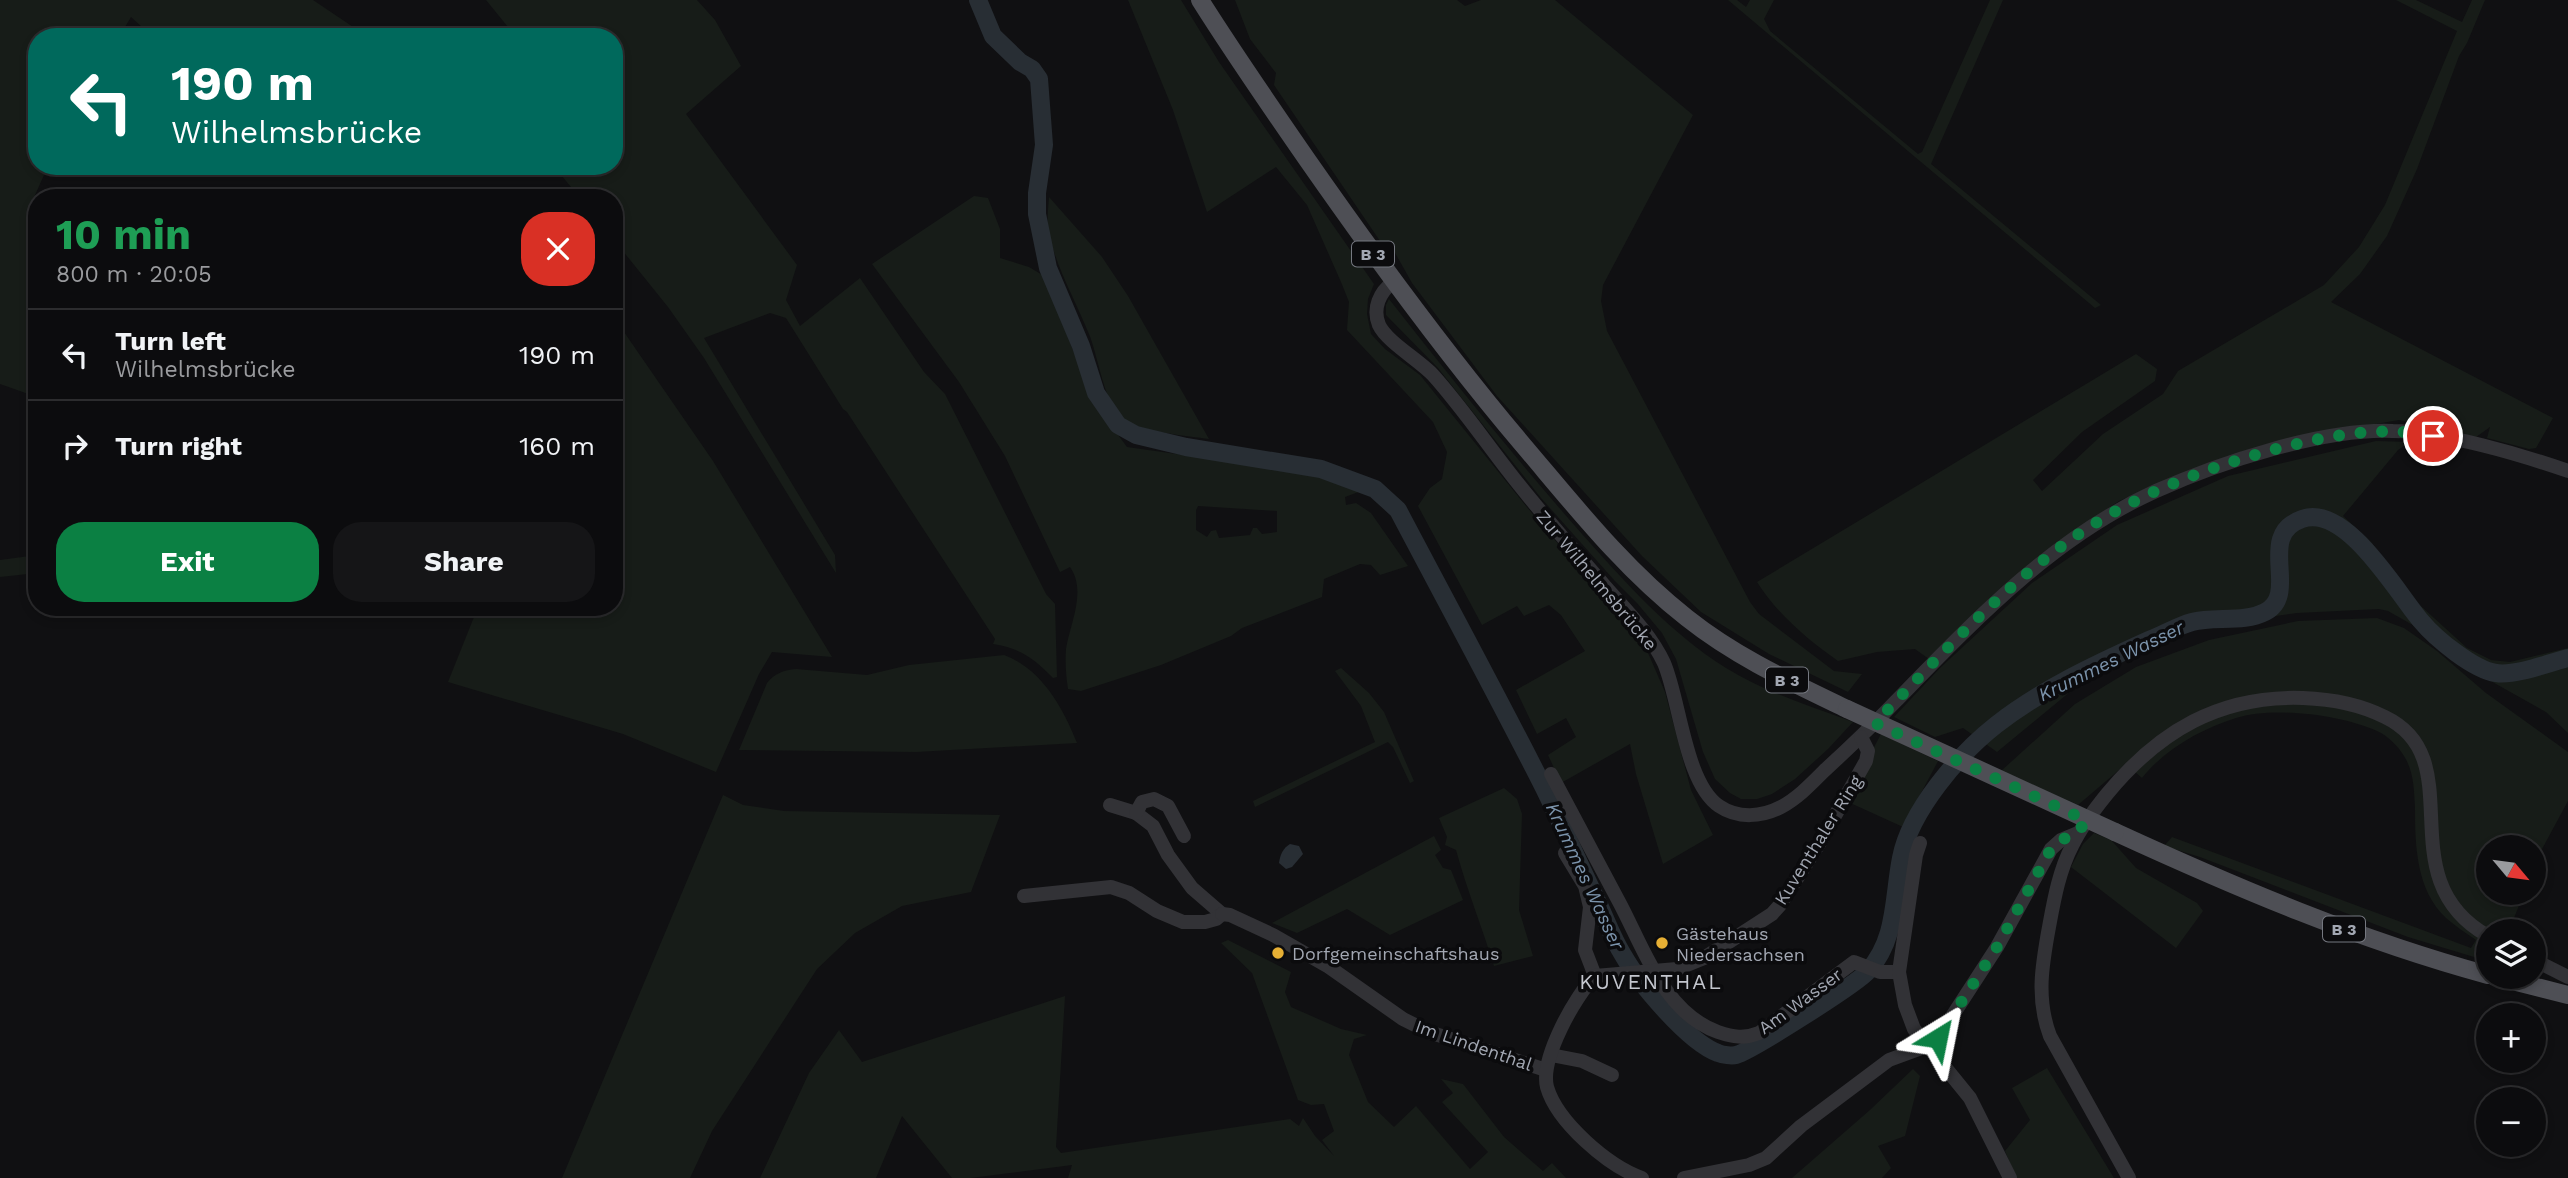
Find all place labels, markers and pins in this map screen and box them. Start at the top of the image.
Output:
pin [2403,406,2463,466]
place label: Gästehaus Niedersachsen [1676,923,1805,965]
marker: Gästehaus Niedersachsen [1654,935,1670,951]
place label: Dorfgemeinschaftshaus [1292,943,1499,964]
marker: Dorfgemeinschaftshaus [1270,945,1286,961]

